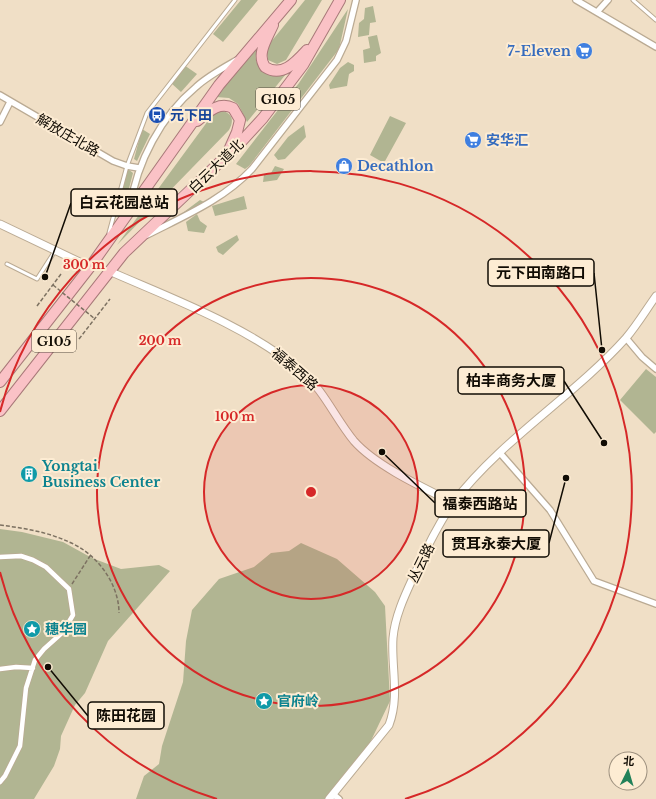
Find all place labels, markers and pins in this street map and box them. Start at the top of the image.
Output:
supermarket icon: 7-Eleven [574,41,594,61]
place label: 7-Eleven [507,42,571,60]
bus stop icon: 元下田 [147,105,167,125]
place label: 元下田 [170,106,212,124]
supermarket icon: 安华汇 [463,130,483,150]
place label: 安华汇 [486,131,528,149]
shop icon: Decathlon [334,156,354,176]
place label: Decathlon [357,157,434,175]
callout: 白云花园总站 [71,189,177,216]
callout: 元下田南路口 [488,259,594,286]
callout: 柏丰商务大厦 [458,367,564,394]
place label: Yongtai Business Center [41,457,160,491]
building icon: Yongtai Business Center [19,464,39,484]
centre of rings [304,485,318,499]
callout: 福泰西路站 [435,490,526,517]
callout: 贯耳永泰大厦 [443,530,549,557]
place icon: 穗华园 [22,619,42,639]
place label: 穗华园 [45,620,87,638]
place icon: 官府岭 [254,691,274,711]
place label: 官府岭 [277,692,319,710]
callout: 陈田花园 [88,702,164,729]

